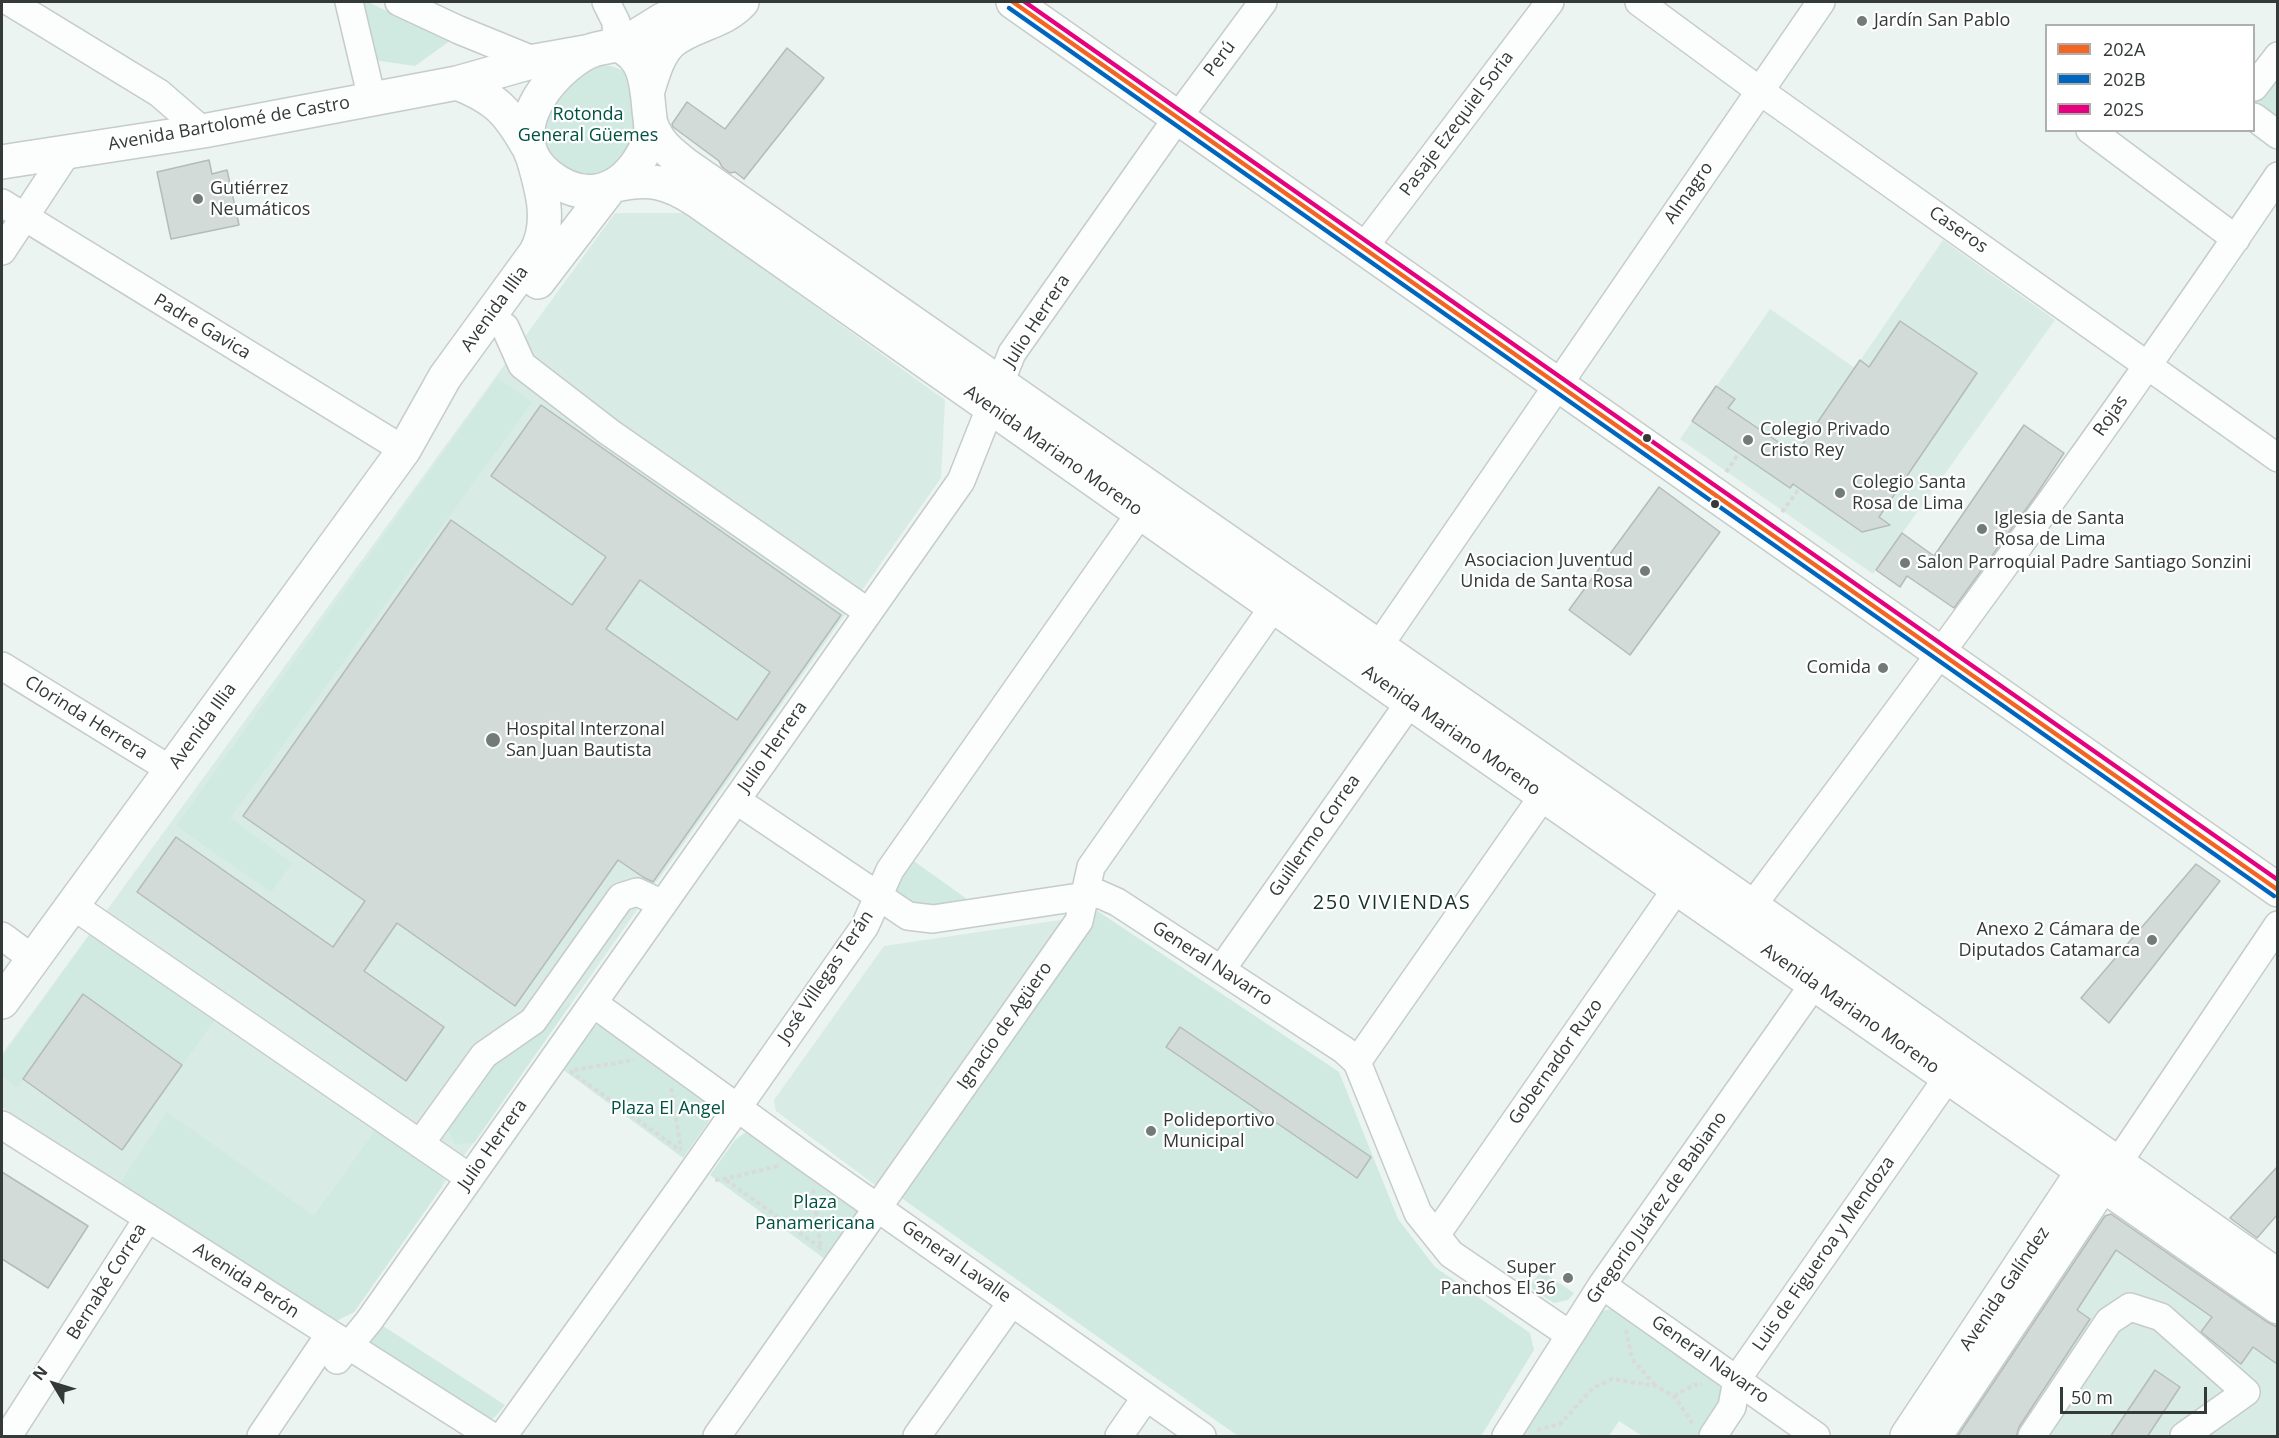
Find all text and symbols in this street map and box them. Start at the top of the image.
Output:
place label: Jardín San Pablo [1874,10,2010,32]
marker: Jardín San Pablo [1855,14,1869,28]
legend [2045,24,2255,132]
street label: Perú [1200,37,1240,81]
text: 202A [2103,37,2145,61]
street label: Pasaje Ezequiel Soria [1395,47,1519,201]
text: 202B [2103,67,2146,91]
street label: Avenida Bartolomé de Castro [106,92,352,156]
text: 202S [2103,97,2144,121]
park label: Rotonda General Güemes [518,104,658,146]
street label: Almagro [1660,158,1718,228]
place label: Gutiérrez Neumáticos [210,178,310,220]
marker: Gutiérrez Neumáticos [191,192,205,206]
street label: Caseros [1924,202,1992,258]
street label: Avenida Illia [457,262,533,356]
street label: Julio Herrera [999,271,1075,371]
street label: Padre Gavica [150,290,254,364]
street label: Avenida Mariano Moreno [960,381,1146,521]
street label: Rojas [2089,391,2133,441]
place label: Colegio Privado Cristo Rey [1760,419,1890,462]
unlabelled marker [1641,432,1653,444]
marker: Colegio Privado Cristo Rey [1741,433,1755,447]
place label: Colegio Santa Rosa de Lima [1852,472,1966,514]
marker: Colegio Santa Rosa de Lima [1833,486,1847,500]
unlabelled marker [1709,498,1721,510]
place label: Iglesia de Santa Rosa de Lima [1994,508,2124,550]
marker: Iglesia de Santa Rosa de Lima [1975,522,1989,536]
place label: Asociacion Juventud Unida de Santa Rosa [1460,550,1633,592]
place label: Salon Parroquial Padre Santiago Sonzini [1917,552,2252,574]
marker: Salon Parroquial Padre Santiago Sonzini [1898,556,1912,570]
marker: Asociacion Juventud Unida de Santa Rosa [1638,564,1652,578]
place label: Comida [1807,657,1871,679]
street label: Avenida Mariano Moreno [1358,661,1544,801]
marker: Comida [1876,661,1890,675]
street label: Clorinda Herrera [21,672,151,764]
street label: Avenida Illia [165,679,241,773]
street label: Julio Herrera [734,697,812,797]
place label: Hospital Interzonal San Juan Bautista [506,719,665,762]
marker: Hospital Interzonal San Juan Bautista [484,731,502,749]
street label: Guillermo Correa [1265,771,1365,901]
district label: 250 VIVIENDAS [1313,891,1471,915]
street label: José Villegas Terán [774,907,878,1047]
street label: General Navarro [1148,917,1276,1011]
place label: Anexo 2 Cámara de Diputados Catamarca [1958,919,2140,962]
marker: Anexo 2 Cámara de Diputados Catamarca [2145,933,2159,947]
street label: Avenida Mariano Moreno [1757,939,1943,1079]
street label: Ignacio de Agüero [953,958,1057,1094]
street label: Gobernador Ruzo [1505,995,1607,1129]
street label: Julio Herrera [454,1095,532,1195]
park label: Plaza El Angel [611,1098,725,1120]
street label: Gregorio Juárez de Babiano [1582,1108,1732,1308]
place label: Polideportivo Municipal [1163,1110,1275,1152]
marker: Polideportivo Municipal [1144,1124,1158,1138]
street label: Luis de Figueroa y Mendoza [1748,1152,1900,1356]
park label: Plaza Panamericana [755,1192,875,1234]
street label: General Lavalle [897,1216,1015,1308]
street label: Bernabé Correa [63,1220,151,1344]
street label: Avenida Galíndez [1956,1223,2054,1355]
street label: Avenida Perón [189,1239,303,1323]
place label: Super Panchos El 36 [1441,1257,1556,1300]
marker: Super Panchos El 36 [1561,1271,1575,1285]
street label: General Navarro [1647,1311,1773,1409]
north arrow [24,1354,84,1414]
text: N [27,1361,52,1385]
scale bar [2063,1375,2210,1413]
text: 50 m [2071,1385,2113,1409]

